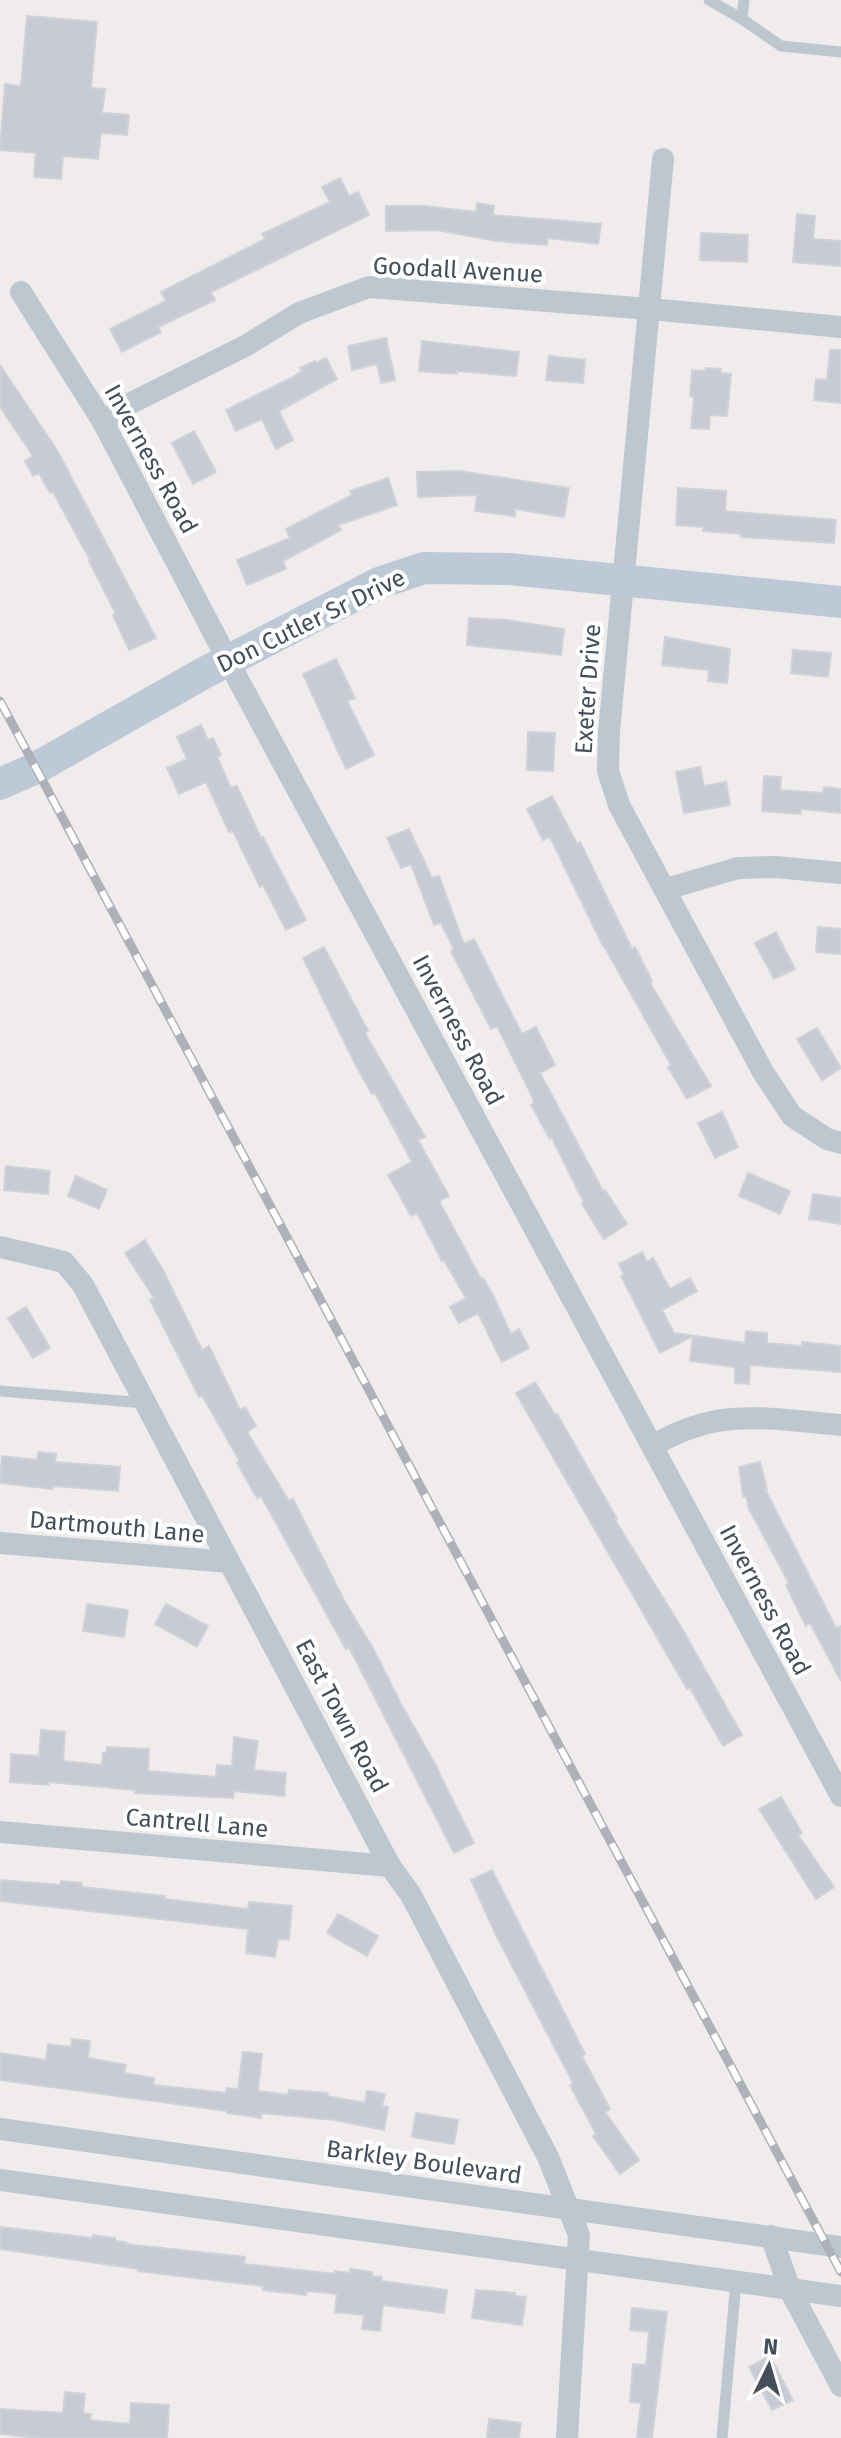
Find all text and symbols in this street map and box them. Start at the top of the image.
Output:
street label: Goodall Avenue [372,252,544,288]
street label: Inverness Road [99,380,203,538]
street label: Don Cutler Sr Drive [212,563,410,679]
street label: Exeter Drive [569,623,607,755]
street label: Inverness Road [407,950,509,1110]
street label: Dartmouth Lane [28,1505,206,1549]
street label: Inverness Road [714,1520,816,1680]
street label: East Town Road [290,1635,394,1797]
street label: Cantrell Lane [125,1803,269,1843]
street label: Barkley Boulevard [324,2134,524,2190]
north arrow [729,2326,809,2406]
text: N [762,2332,779,2361]

